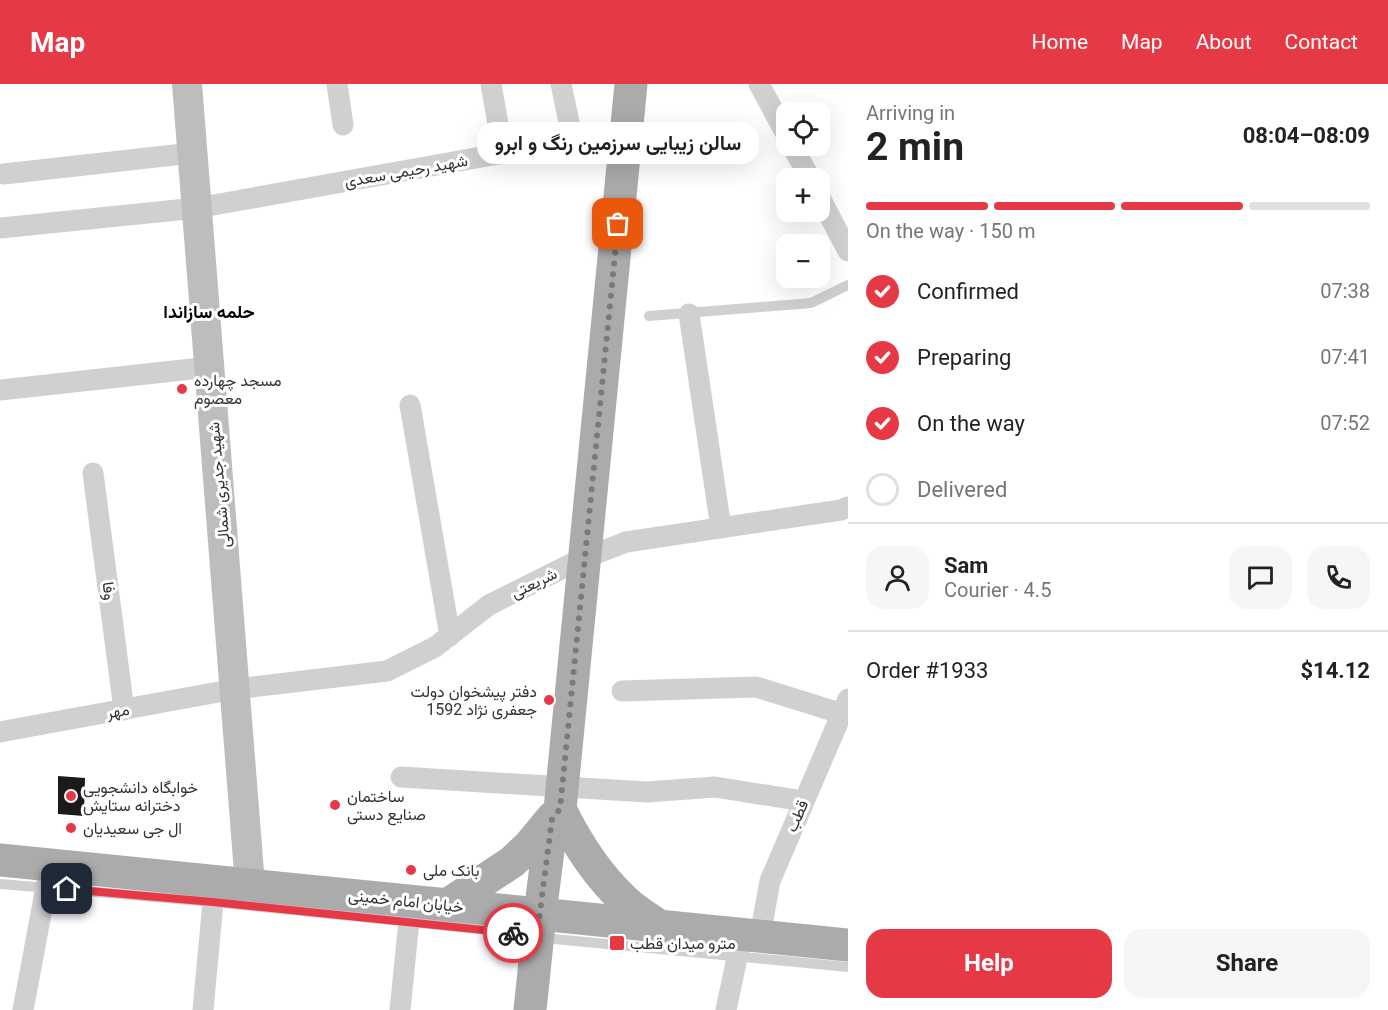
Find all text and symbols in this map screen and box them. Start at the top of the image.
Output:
text: Map [30,26,85,59]
text: Home [1032,30,1088,54]
text: Map [1121,30,1163,54]
text: About [1196,30,1252,54]
text: Contact [1285,30,1358,54]
text: Arriving in [866,101,955,125]
map controls [776,102,830,288]
button: locate [776,102,830,156]
callout: سالن زیبایی سرزمین رنگ و ابرو [477,122,759,164]
text: 08:04–08:09 [1243,123,1370,148]
text: 2 min [866,124,964,170]
text: سالن زیبایی سرزمین رنگ و ابرو [495,131,741,155]
street label: شهید رحیمی سعدی [343,151,469,192]
button: + [776,168,830,222]
pin [592,198,643,249]
icon: bag [601,207,634,240]
text: On the way · 150 m [866,219,1035,243]
button: − [776,234,830,288]
icon: check [866,275,899,308]
text: Confirmed [917,279,1019,304]
text: 07:38 [1320,279,1370,303]
district label: حلمه سازاندا [163,301,255,323]
icon: check [866,341,899,374]
text: Preparing [917,345,1011,370]
text: 07:41 [1320,345,1370,369]
place label: مسجد چهارده معصوم [194,371,282,409]
marker: مسجد چهارده معصوم [175,382,189,396]
icon: check [866,407,899,440]
text: On the way [917,411,1025,436]
text: 07:52 [1320,411,1370,435]
street label: شهید جدیری شمالی [204,421,235,549]
text: Delivered [917,477,1007,502]
button: person [866,546,929,609]
button: chat [1229,546,1292,609]
button: phone [1307,546,1370,609]
text: Sam [944,553,988,578]
street label: شریعتی [508,564,561,603]
text: Courier · 4.5 [944,578,1051,602]
street label: وفا [97,581,120,602]
text: Order #1933 [866,658,988,683]
text: $14.12 [1301,658,1370,683]
place label: دفتر پیشخوان دولت 1592 جعفری نژاد [411,682,537,720]
marker: دفتر پیشخوان دولت 1592 جعفری نژاد [542,693,556,707]
street label: مهر [104,700,131,723]
place label: خوابگاه دانشجویی دخترانه ستایش [83,778,198,816]
place label: ساختمان صنایع دستی [347,787,426,826]
marker: خوابگاه دانشجویی دخترانه ستایش [64,789,78,803]
street label: قطب [782,797,812,835]
marker: ساختمان صنایع دستی [328,798,342,812]
place label: ال جی سعیدیان [83,819,182,839]
marker: ال جی سعیدیان [64,821,78,835]
place label: بانک ملی [423,861,480,881]
pin [41,863,92,914]
marker: بانک ملی [404,863,418,877]
icon: home [50,872,83,905]
street label: خیابان امام خمینی [347,886,465,918]
courier [483,903,543,963]
icon: bike [497,917,530,950]
button: Help [866,929,1112,998]
button: Share [1124,929,1370,998]
marker: مترو میدان قطب [608,934,626,952]
place label: مترو میدان قطب [630,934,736,954]

